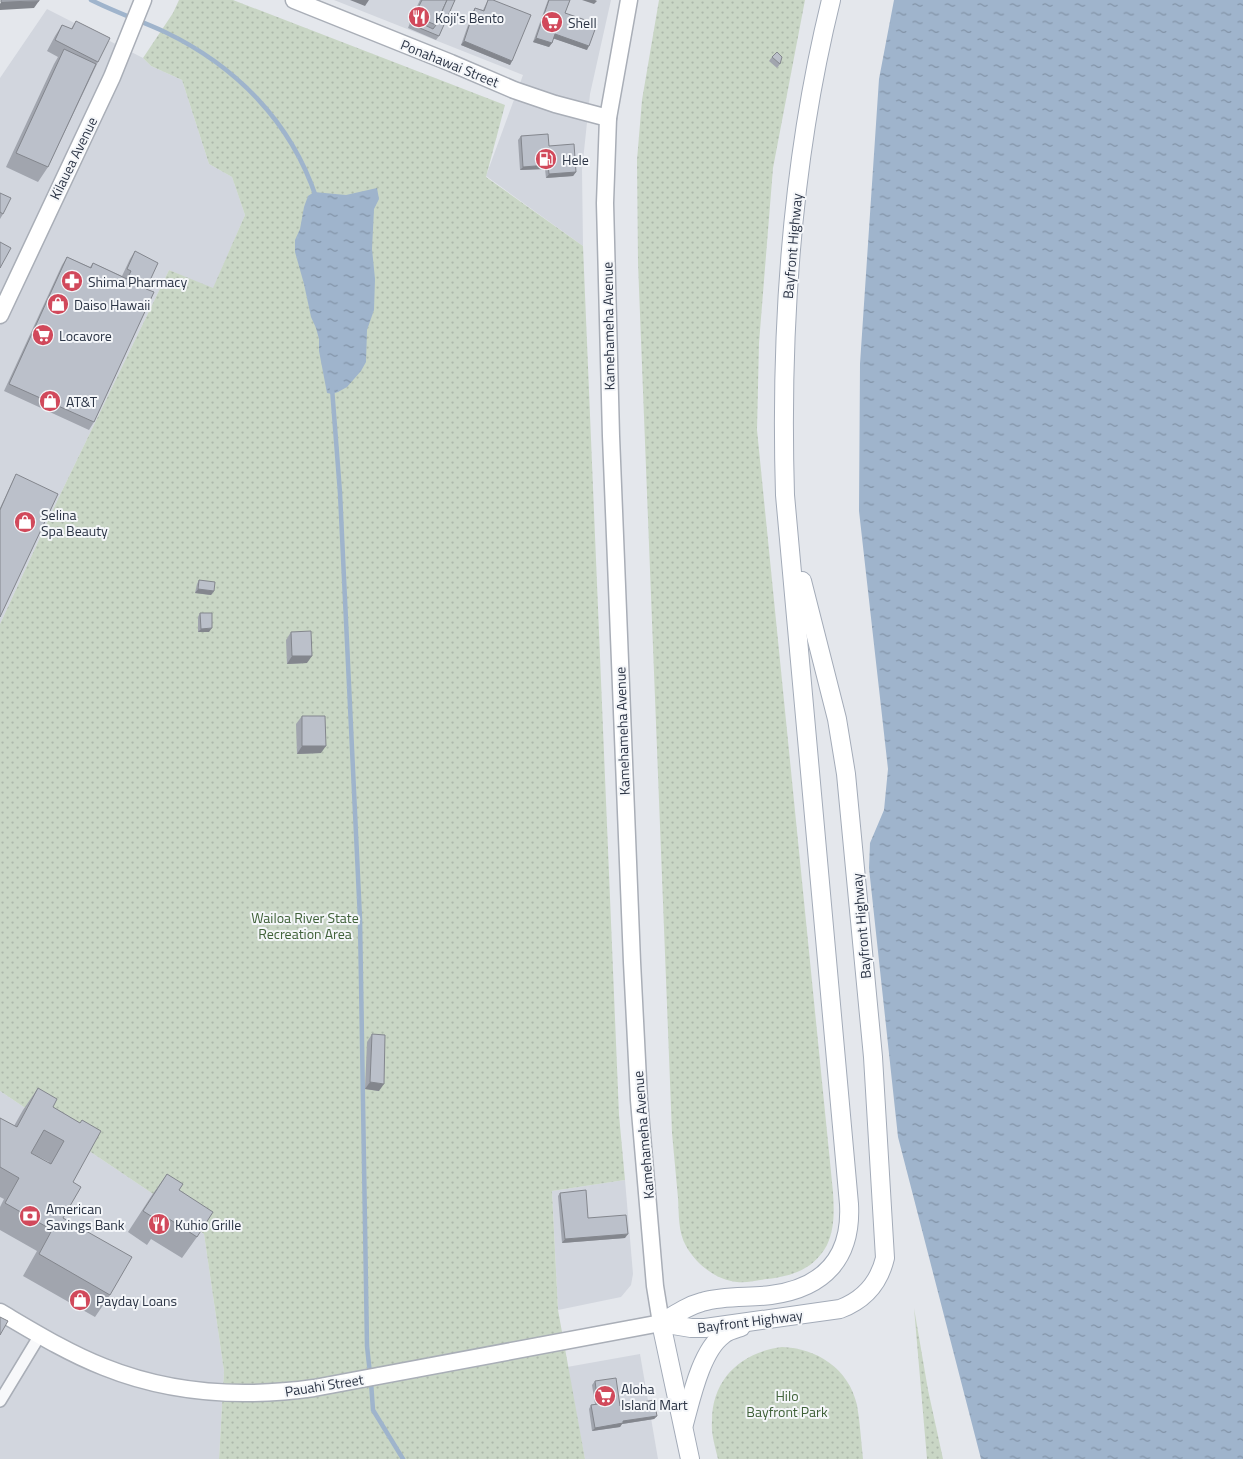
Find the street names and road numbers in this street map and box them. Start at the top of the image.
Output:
street label: Ponahawai Street [398,34,502,92]
street label: Kilauea Avenue [44,113,102,203]
street label: Bayfront Highway [777,192,807,300]
street label: Kamehameha Avenue [596,262,620,390]
street label: Kamehameha Avenue [609,666,635,796]
street label: Bayfront Highway [846,872,876,980]
street label: Kamehameha Avenue [627,1070,659,1200]
street label: Bayfront Highway [696,1304,804,1338]
street label: Pauahi Street [283,1368,365,1402]

